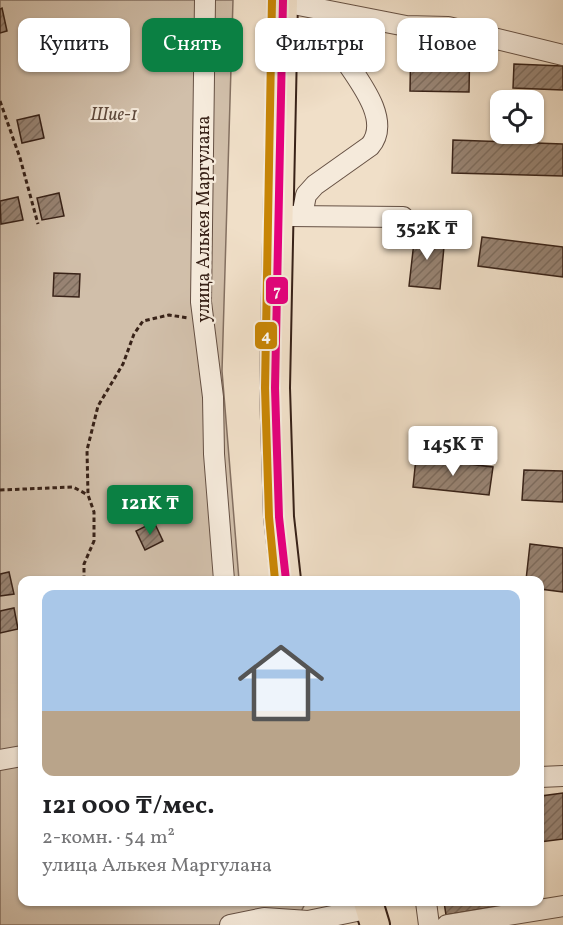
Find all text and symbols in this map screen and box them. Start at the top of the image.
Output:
chip: Купить [18,18,130,72]
chip: Снять [142,18,243,72]
chip: Фильтры [255,18,385,72]
chip: Новое [397,18,498,72]
map controls [490,90,544,144]
button: locate [490,90,544,144]
park label: Шие-1 [90,103,138,128]
street label: улица Алькея Маргулана [192,115,217,323]
pin: 352K ₸ [378,210,476,261]
text: 352K ₸ [396,215,458,243]
line badge: 7 [265,276,289,305]
text: 7 [273,281,281,303]
line badge: 4 [254,321,278,350]
text: 4 [261,326,271,348]
pin: 145K ₸ [404,426,502,477]
text: 145K ₸ [422,431,484,459]
pin: 121K ₸ [101,485,199,536]
text: 121K ₸ [121,490,179,518]
icon: home [227,629,335,737]
text: 121 000 ₸/мес. [42,788,215,824]
text: 2-комн. · 54 m² [42,824,175,852]
text: улица Алькея Маргулана [42,852,272,880]

